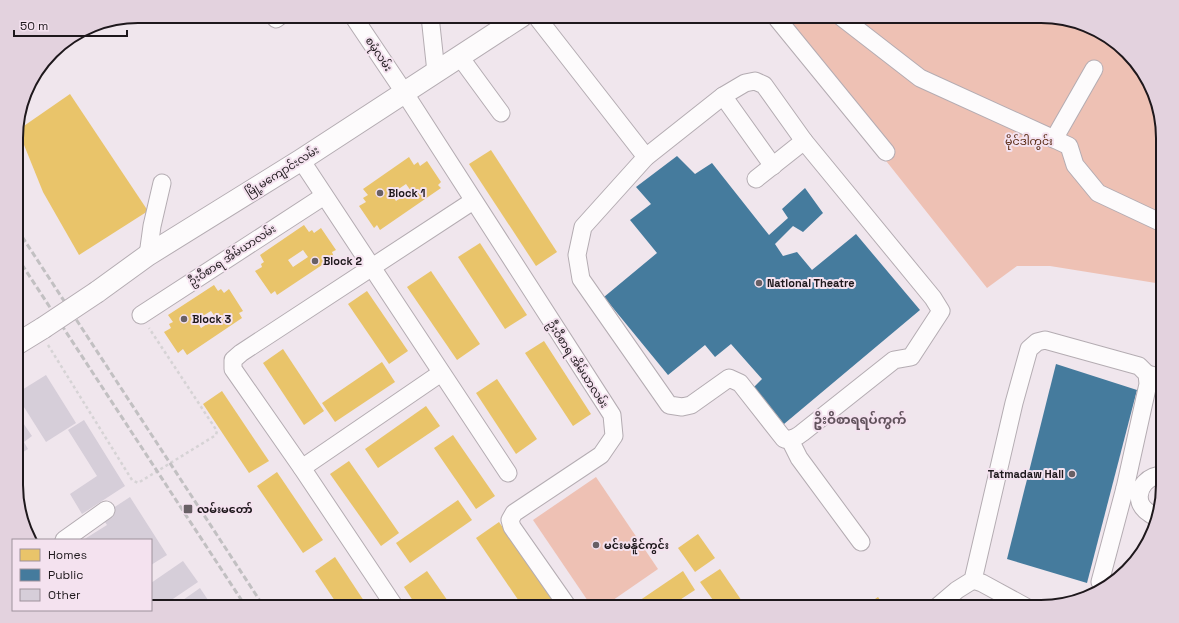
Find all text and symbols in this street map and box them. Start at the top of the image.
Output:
scale bar [14,12,127,38]
text: 50 m [20,18,48,34]
street label: စမုံလမ်း [361,34,396,75]
park label: မိုင်ဒါကွင်း [1005,134,1053,150]
street label: မြို့မကျောင်းလမ်း [243,143,323,201]
place label: Block 1 [388,186,425,200]
marker: Block 1 [375,188,385,198]
street label: ဦးဝီစာရ အိမ်ယာလမ်း [186,221,280,290]
place label: Block 2 [323,254,362,268]
marker: Block 2 [310,256,320,266]
place label: National Theatre [767,276,855,290]
marker: National Theatre [754,278,764,288]
place label: Block 3 [192,312,231,326]
marker: Block 3 [179,314,189,324]
street label: ဦးဝီစာရ အိမ်ယာလမ်း [543,318,612,412]
district label: ဦးဝိစာရရပ်ကွက် [813,410,907,430]
place label: Tatmadaw Hall [988,467,1064,481]
marker: Tatmadaw Hall [1067,469,1077,479]
place label: လမ်းမတော် [197,502,252,516]
marker: လမ်းမတော် [182,503,194,515]
place label: မင်းမနိူင်ကွင်း [604,538,669,555]
legend [12,539,152,611]
marker: မင်းမနိူင်ကွင်း [591,540,601,550]
text: Homes [48,547,87,563]
text: Public [48,567,83,583]
text: Other [48,587,81,603]

